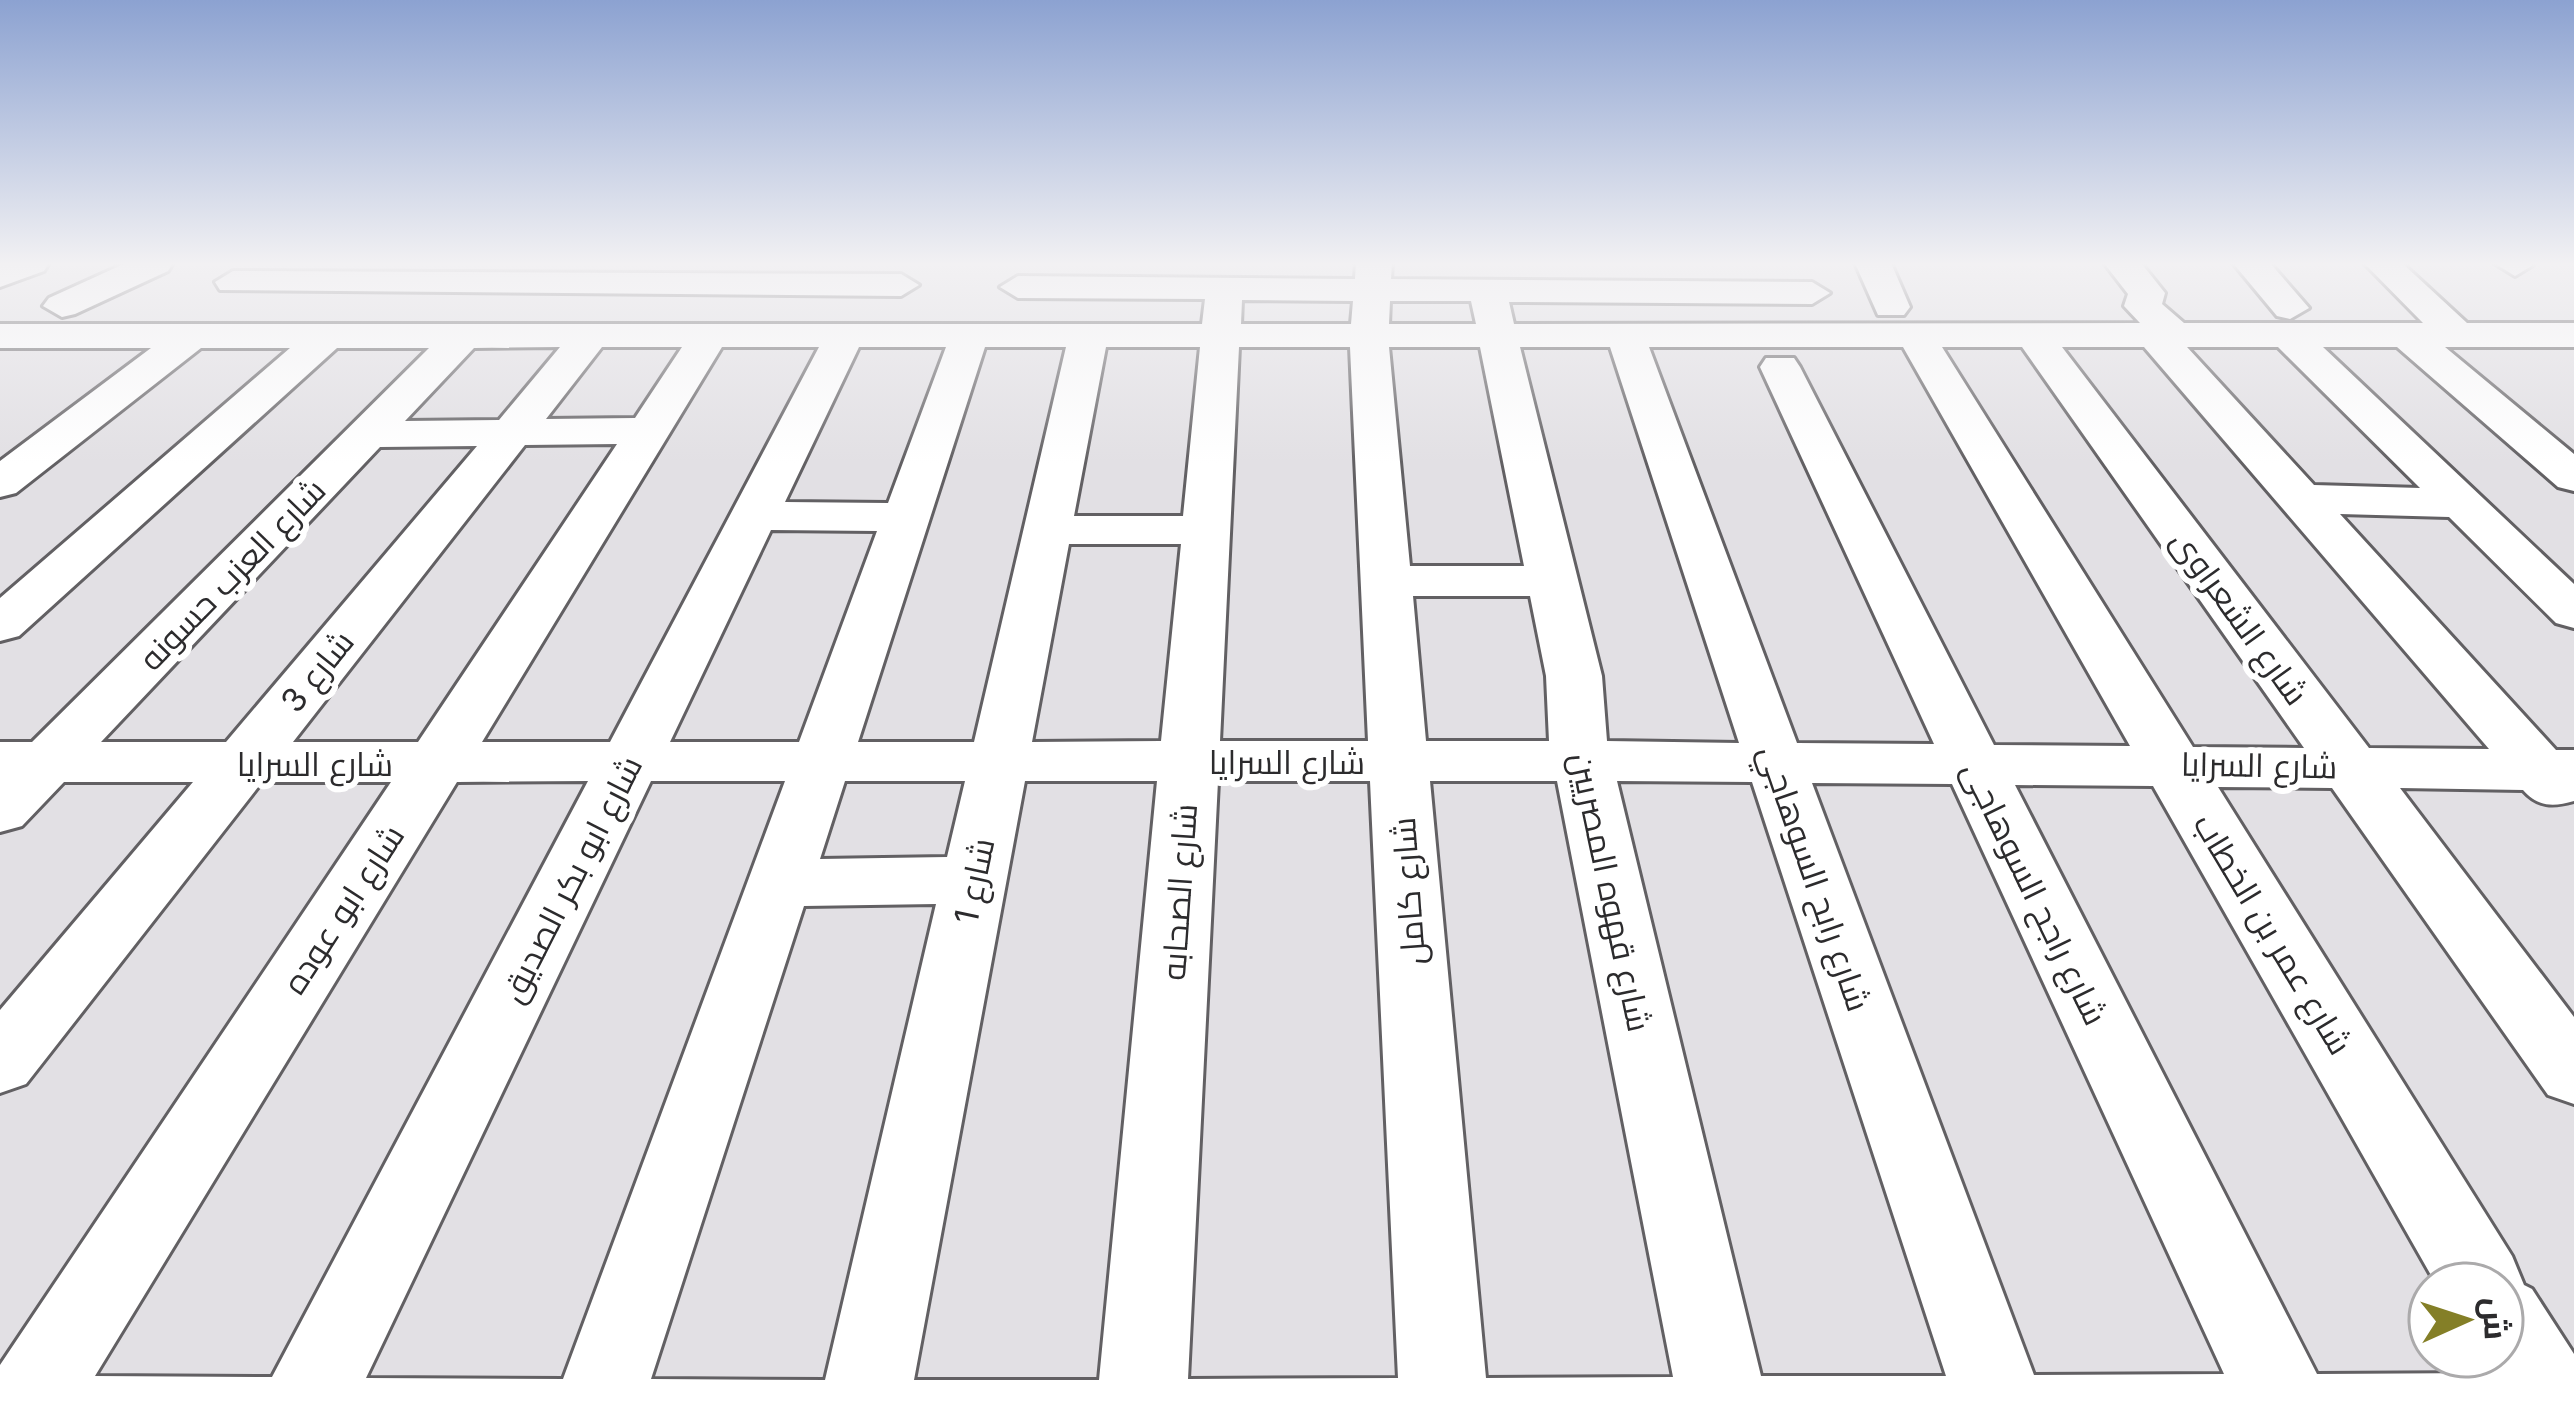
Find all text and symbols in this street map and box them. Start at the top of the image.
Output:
street label: شارع العزب حسونه [130,470,336,680]
street label: شارع الشعراوى [2161,522,2317,714]
street label: شارع 3 [272,622,364,722]
street label: شارع رابح السوهاجي [1745,740,1879,1018]
street label: شارع السرايا [1209,742,1365,785]
street label: شارع السرايا [237,744,393,787]
street label: شارع السرايا [2180,744,2337,789]
street label: شارع ابو بكر الصديق [492,749,653,1010]
street label: شارع قهوه المصريين [1559,749,1660,1036]
street label: شارع راجح السوهاجى [1951,755,2116,1033]
street label: شارع الصحابه [1153,802,1208,982]
street label: شارع عمر بن الخطاب [2183,806,2361,1063]
street label: شارع كامل [1383,816,1436,966]
street label: شارع ابو عوده [274,817,415,1002]
street label: شارع 1 [945,834,1006,928]
north arrow [2406,1260,2526,1380]
text: ش [2475,1296,2517,1341]

